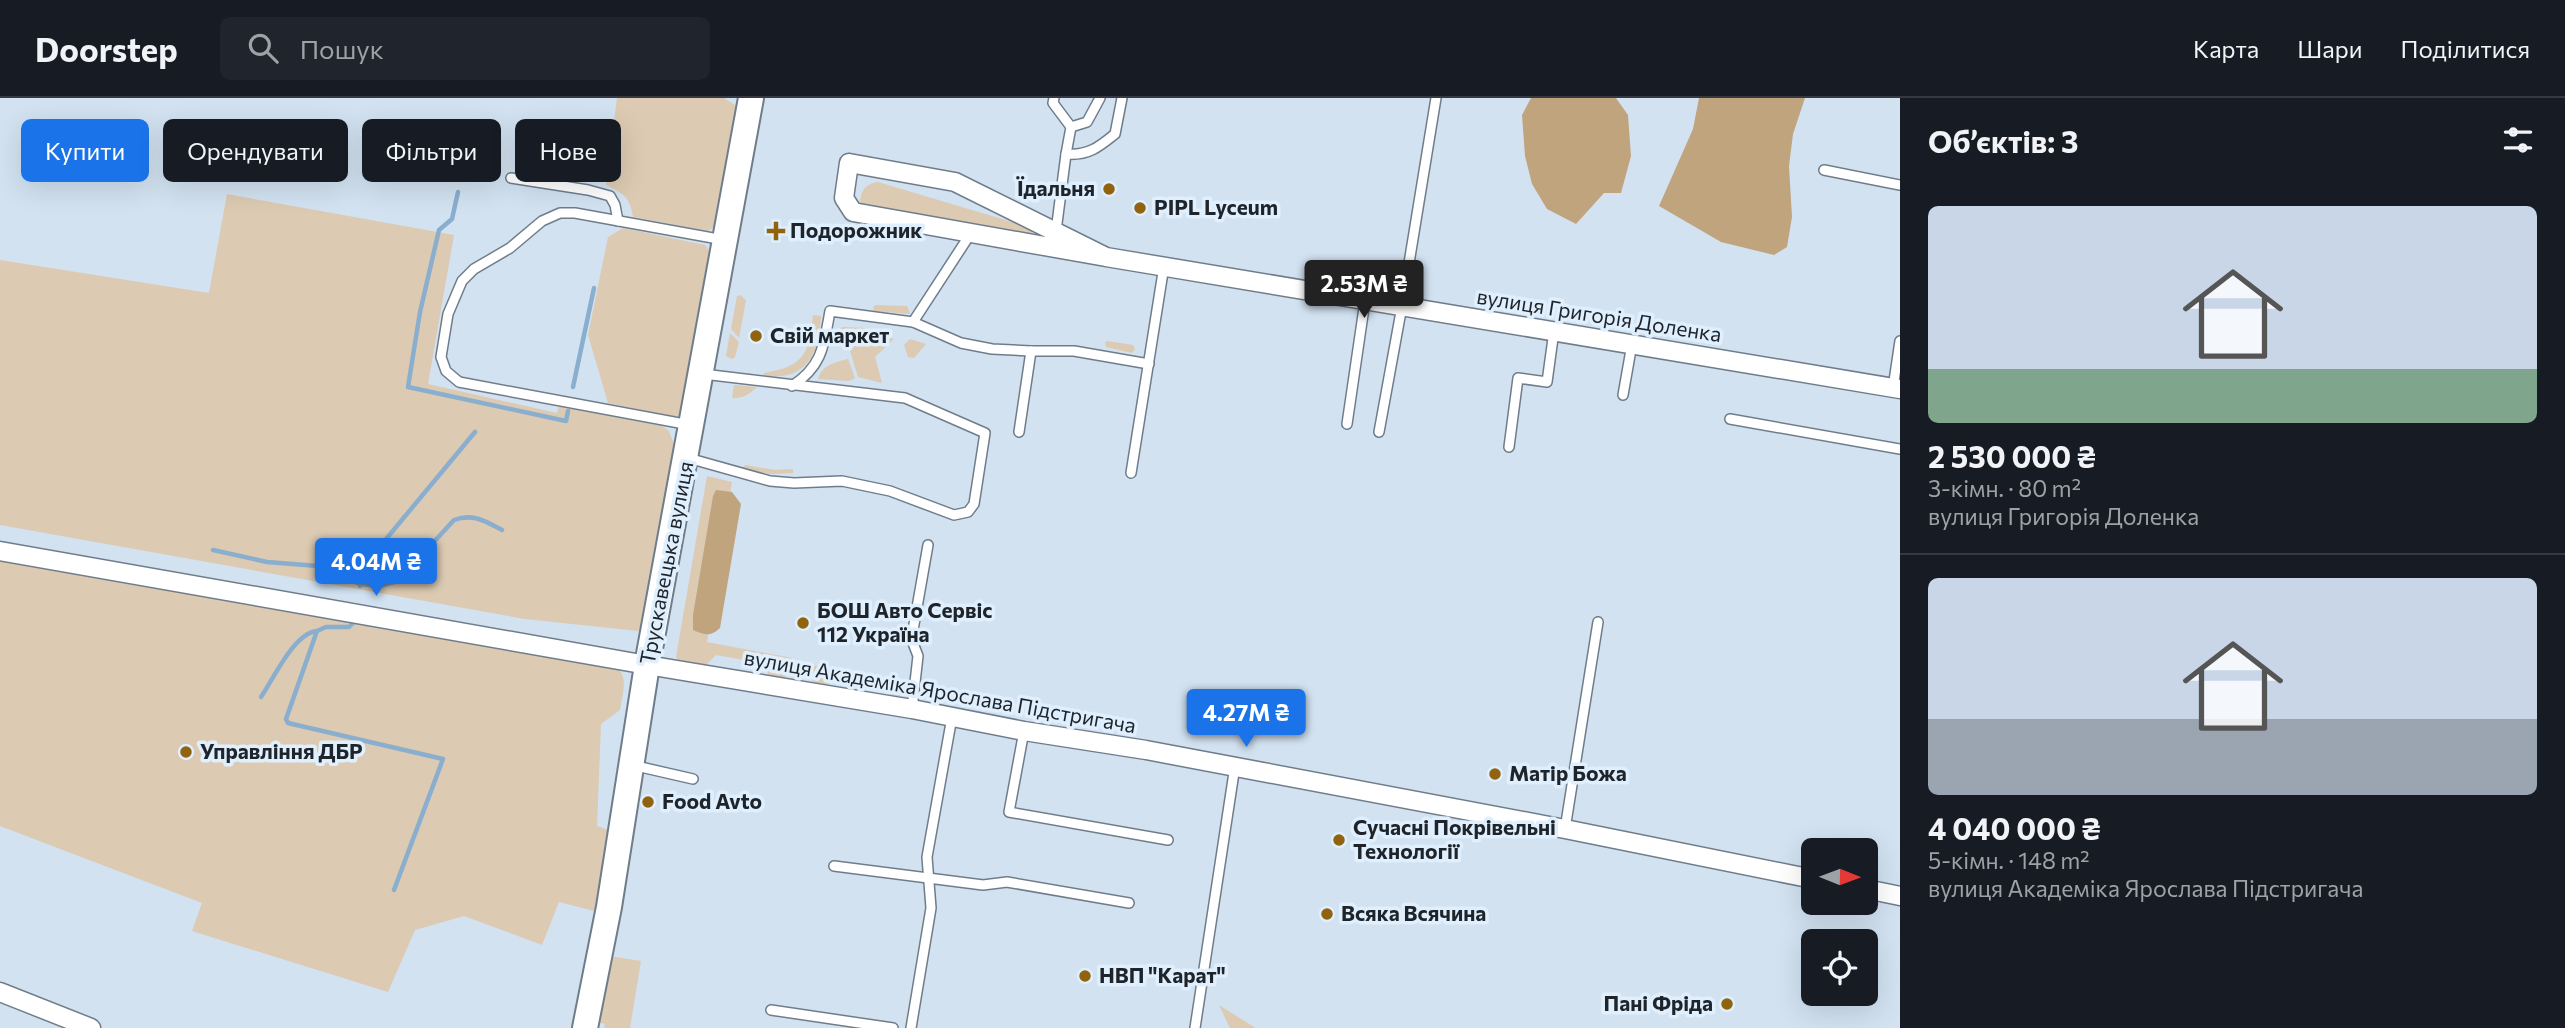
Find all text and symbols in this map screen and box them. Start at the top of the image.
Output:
search box [220,17,710,80]
text: Doorstep [35,28,178,69]
icon: search [244,29,282,67]
text: Пошук [300,33,384,64]
text: Карта [2193,34,2259,63]
text: Шари [2297,34,2363,63]
text: Поділитися [2401,34,2530,63]
chip: Купити [21,119,149,182]
chip: Орендувати [163,119,348,182]
chip: Фільтри [362,119,501,182]
chip: Нове [515,119,621,182]
icon: filters [2499,121,2537,159]
text: Об’єктів: 3 [1928,122,2078,159]
place label: Їдальня [1016,175,1095,200]
marker: Їдальня [1101,181,1117,197]
place label: PIPL Lyceum [1154,194,1278,219]
marker: PIPL Lyceum [1132,200,1148,216]
place label: Подорожник [790,217,922,242]
marker: Подорожник [768,223,784,239]
icon: home [2170,251,2296,377]
pin: 2.53M ₴ [1299,260,1429,320]
text: 2.53M ₴ [1321,269,1407,297]
street label: вулиця Григорія Доленка [1475,283,1723,346]
place label: Свiй маркет [770,322,889,347]
marker: Свiй маркет [748,328,764,344]
text: 2 530 000 ₴ [1928,437,2096,474]
street label: Трускавецька вулиця [634,459,698,667]
text: 3-кімн. · 80 m² [1928,474,2081,502]
text: вулиця Григорія Доленка [1928,502,2199,530]
pin: 4.04M ₴ [311,538,441,598]
text: 4.04M ₴ [331,547,421,575]
place label: БОШ Авто Сервіс 112 Україна [817,597,992,646]
marker: БОШ Авто Сервіс 112 Україна [795,615,811,631]
icon: home [2170,623,2296,749]
street label: вулиця Академіка Ярослава Підстригача [742,644,1138,737]
pin: 4.27M ₴ [1181,690,1311,749]
text: 4.27M ₴ [1203,698,1289,726]
place label: Управління ДБР [200,738,363,763]
marker: Управління ДБР [178,744,194,760]
place label: Матір Божа [1509,760,1627,785]
marker: Матір Божа [1487,766,1503,782]
place label: Food Avto [662,788,762,813]
marker: Food Avto [640,794,656,810]
text: 4 040 000 ₴ [1928,809,2101,846]
place label: Сучасні Покрівельні Технології [1353,814,1556,863]
marker: Сучасні Покрівельні Технології [1331,832,1347,848]
north arrow [1801,838,1878,915]
map controls [1801,838,1878,1006]
text: 5-кімн. · 148 m² [1928,846,2090,874]
text: вулиця Академіка Ярослава Підстригача [1928,874,2363,902]
place label: Всяка Всячина [1341,900,1486,925]
marker: Всяка Всячина [1319,906,1335,922]
button: locate [1801,929,1878,1006]
place label: НВП "Карат" [1099,962,1226,987]
marker: НВП "Карат" [1077,968,1093,984]
place label: Пані Фріда [1604,990,1713,1015]
marker: Пані Фріда [1719,996,1735,1012]

